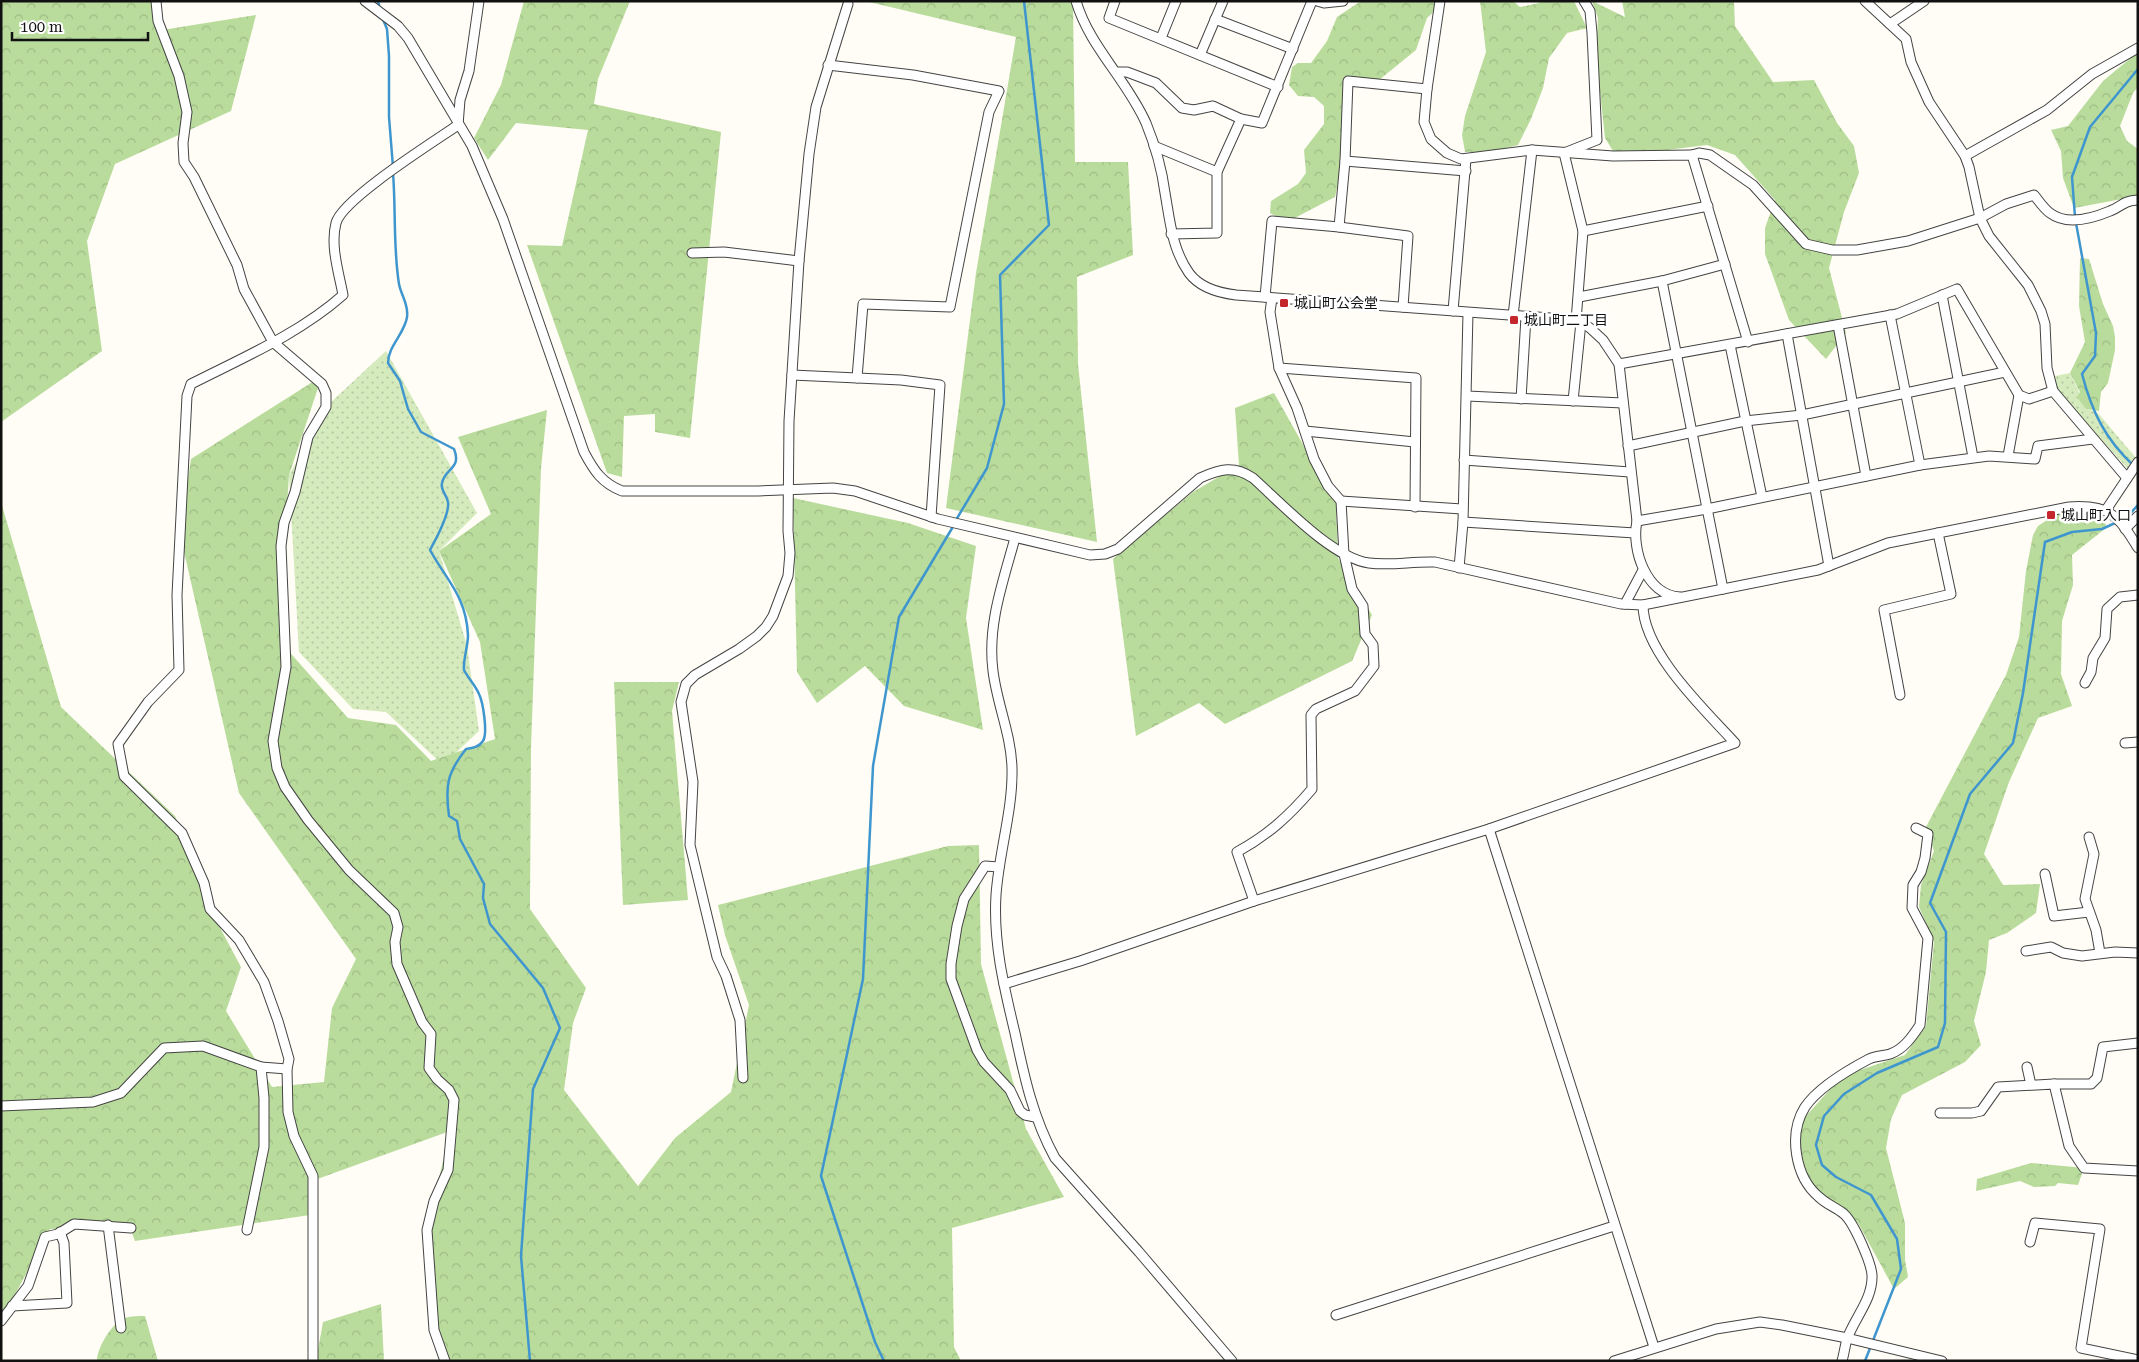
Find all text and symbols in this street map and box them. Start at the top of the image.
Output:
scale bar [12,10,149,42]
text: 100 m [20,18,63,36]
place label: 城山町公会堂 [1294,295,1378,311]
marker: 城山町公会堂 [1278,297,1290,309]
place label: 城山町二丁目 [1524,312,1608,328]
marker: 城山町二丁目 [1508,314,1520,326]
place label: 城山町入口 [2061,507,2131,523]
marker: 城山町入口 [2045,509,2057,521]

